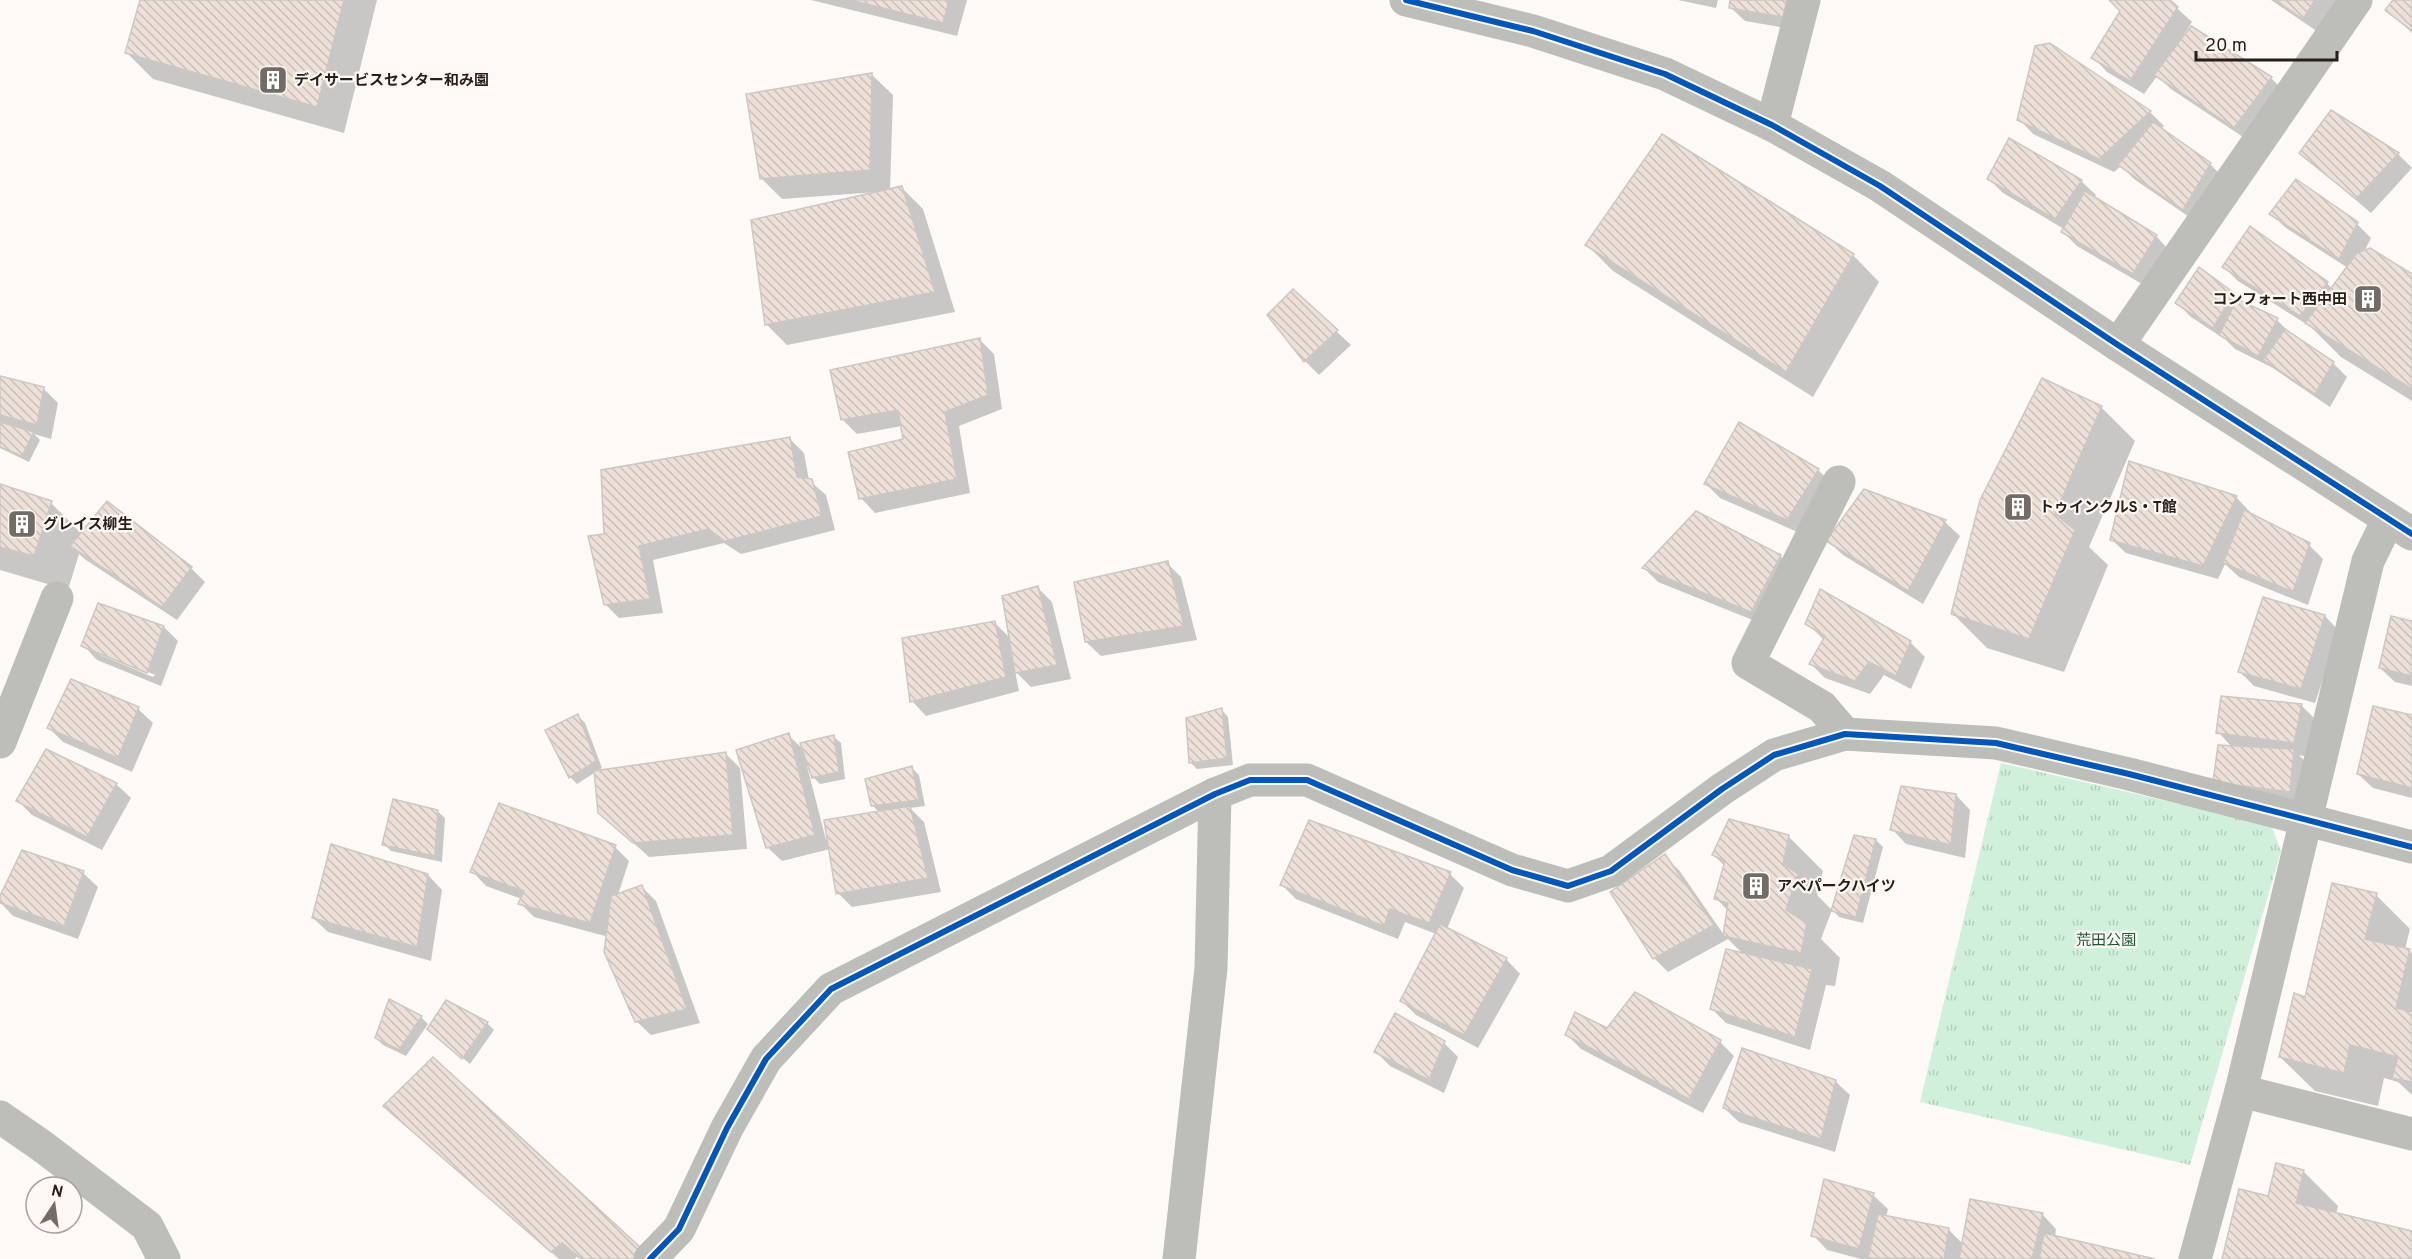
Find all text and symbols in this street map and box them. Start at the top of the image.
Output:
scale bar [2196,24,2337,62]
text: 20 m [2205,35,2247,58]
building icon: デイサービスセンター和み園 [257,64,289,96]
place label: デイサービスセンター和み園 [294,72,489,91]
building icon: コンフォート西中田 [2352,283,2384,315]
place label: コンフォート西中田 [2212,291,2347,310]
building icon: トゥインクルS・T館 [2002,491,2034,523]
place label: トゥインクルS・T館 [2039,499,2177,518]
building icon: グレイス柳生 [6,508,38,540]
place label: グレイス柳生 [43,516,133,535]
building icon: アベパークハイツ [1740,870,1772,902]
place label: アベパークハイツ [1777,878,1896,897]
park label: 荒田公園 [2076,932,2136,951]
north arrow [24,1175,84,1235]
text: N [49,1181,65,1203]

